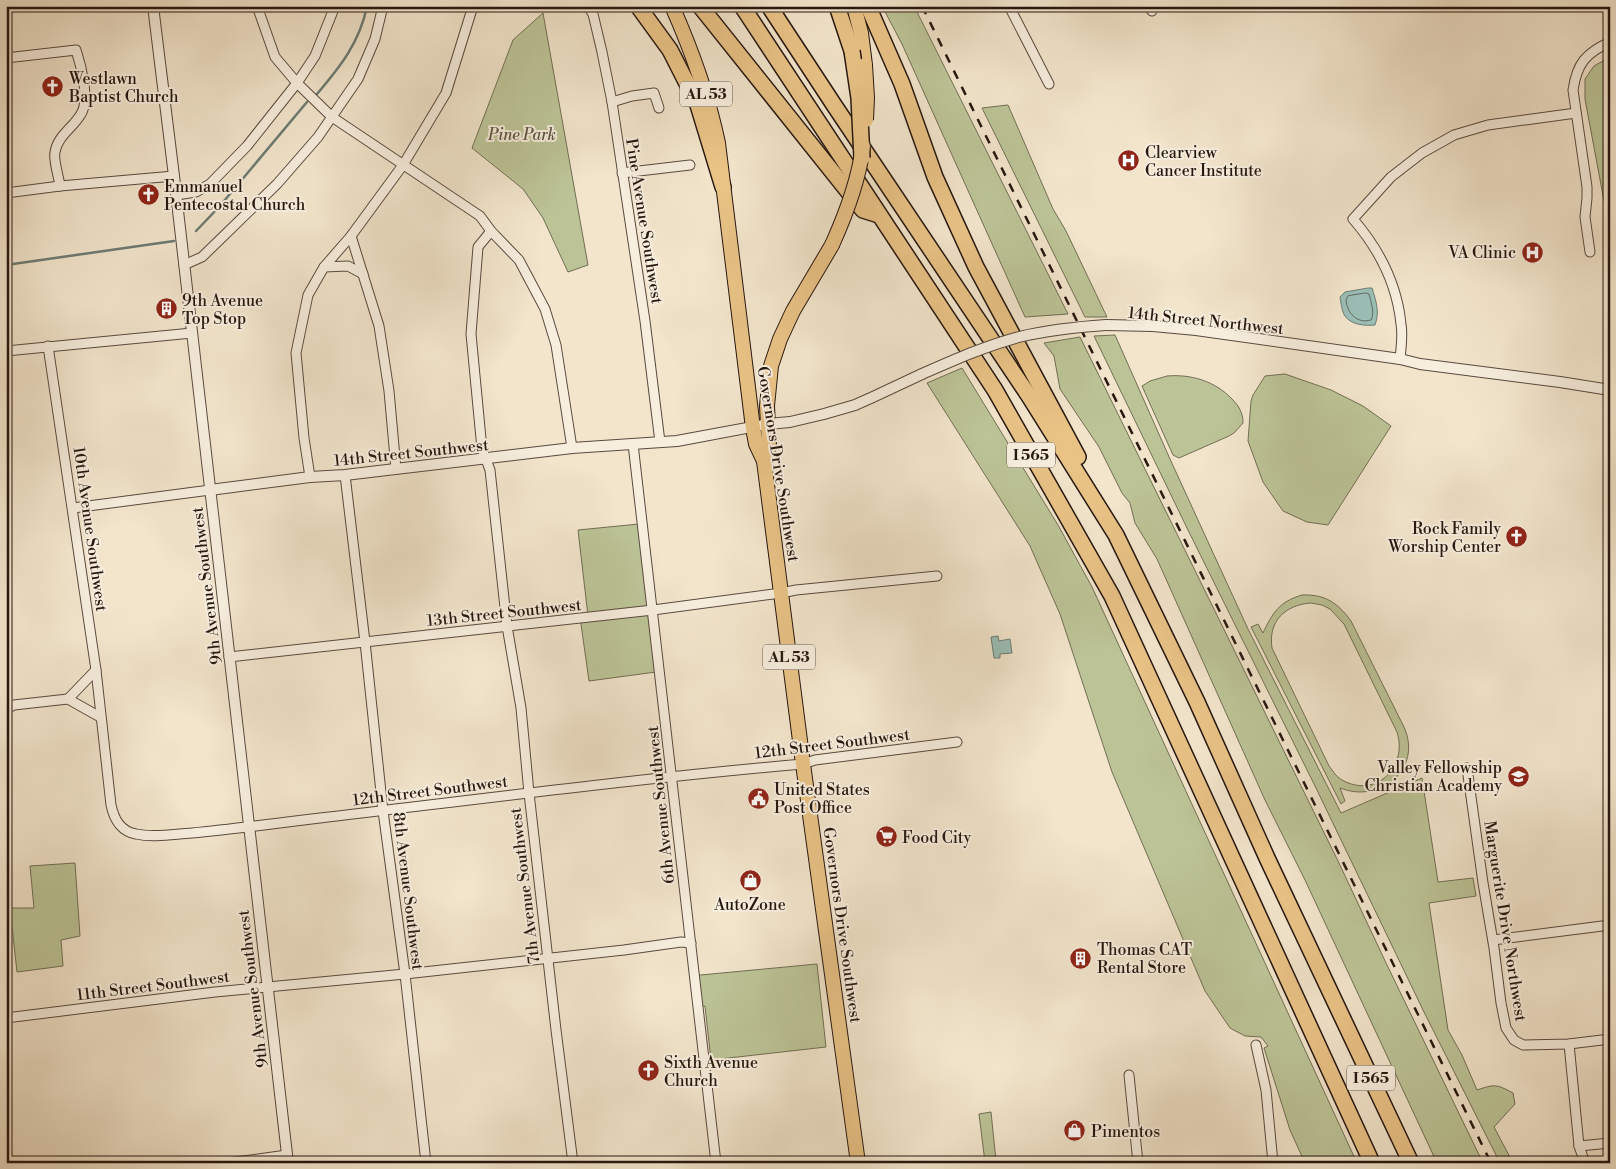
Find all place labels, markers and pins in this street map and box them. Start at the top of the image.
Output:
place label: Westlawn Baptist Church [68,69,179,107]
church icon: Westlawn Baptist Church [41,75,65,99]
place label: Clearview Cancer Institute [1145,143,1262,181]
hospital icon: Clearview Cancer Institute [1117,149,1141,173]
place label: Emmanuel Pentecostal Church [164,177,306,215]
church icon: Emmanuel Pentecostal Church [136,183,160,207]
hospital icon: VA Clinic [1520,240,1544,264]
place label: VA Clinic [1447,243,1516,263]
place label: 9th Avenue Top Stop [182,291,263,329]
building icon: 9th Avenue Top Stop [154,297,178,321]
place label: Rock Family Worship Center [1387,519,1501,557]
church icon: Rock Family Worship Center [1505,525,1529,549]
place label: Valley Fellowship Christian Academy [1364,758,1502,796]
school or university icon: Valley Fellowship Christian Academy [1506,764,1530,788]
place label: United States Post Office [774,780,870,818]
public building icon: United States Post Office [746,786,770,810]
supermarket icon: Food City [874,825,898,849]
place label: Food City [902,828,971,848]
shop icon: AutoZone [738,868,762,892]
place label: AutoZone [713,895,786,915]
place label: Thomas CAT Rental Store [1097,940,1192,978]
building icon: Thomas CAT Rental Store [1069,946,1093,970]
place label: Sixth Avenue Church [664,1053,758,1091]
church icon: Sixth Avenue Church [636,1059,660,1083]
shop icon: Pimentos [1063,1119,1087,1143]
place label: Pimentos [1091,1122,1160,1142]

